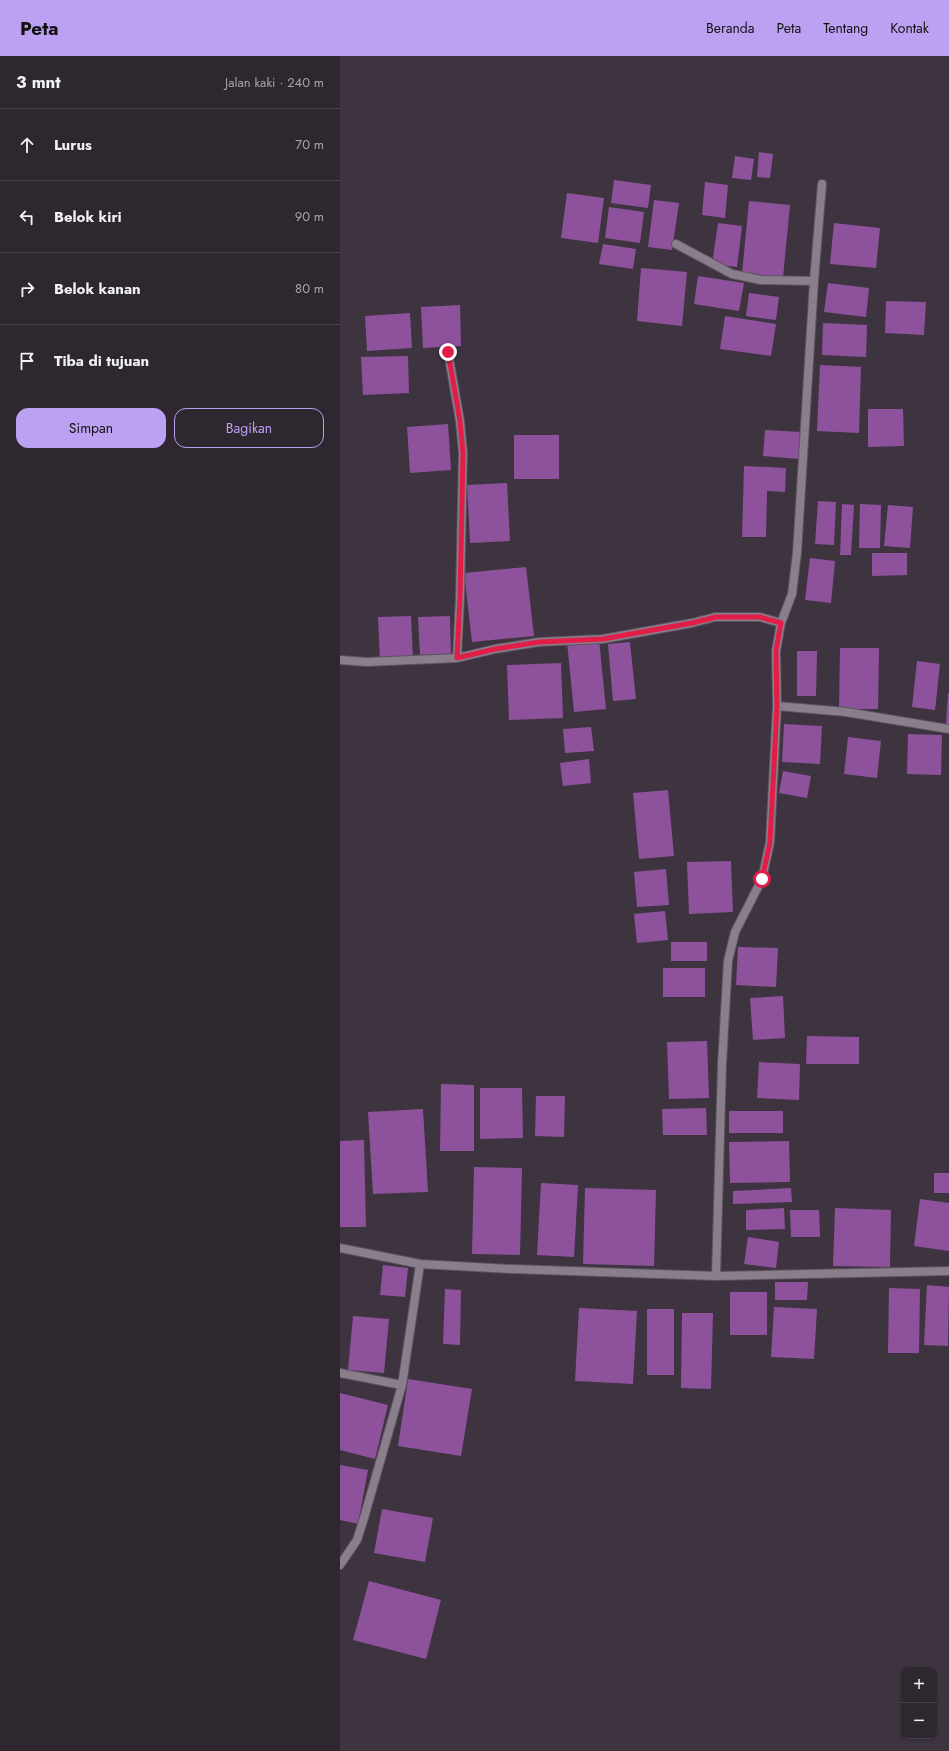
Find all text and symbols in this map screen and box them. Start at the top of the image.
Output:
text: Peta [20,15,58,42]
text: Beranda [706,18,755,38]
text: Peta [777,18,801,38]
text: Tentang [823,18,868,38]
text: Kontak [890,18,929,38]
text: 3 mnt [16,70,61,94]
text: Jalan kaki · 240 m [225,73,324,92]
icon: ahead [16,134,38,156]
text: Lurus [54,134,92,156]
text: 70 m [295,135,324,154]
icon: left [16,206,38,228]
text: Belok kiri [54,206,122,228]
text: 90 m [295,207,324,226]
icon: right [16,278,38,300]
text: Belok kanan [54,278,141,300]
text: 80 m [295,279,324,298]
route end [439,343,457,361]
icon: arrive [16,350,38,372]
text: Tiba di tujuan [54,350,149,372]
button: Simpan [16,408,166,448]
button: Bagikan [174,408,324,448]
route start [753,870,771,888]
map controls [901,1667,937,1739]
button: + [901,1667,937,1703]
button: − [901,1703,937,1739]

